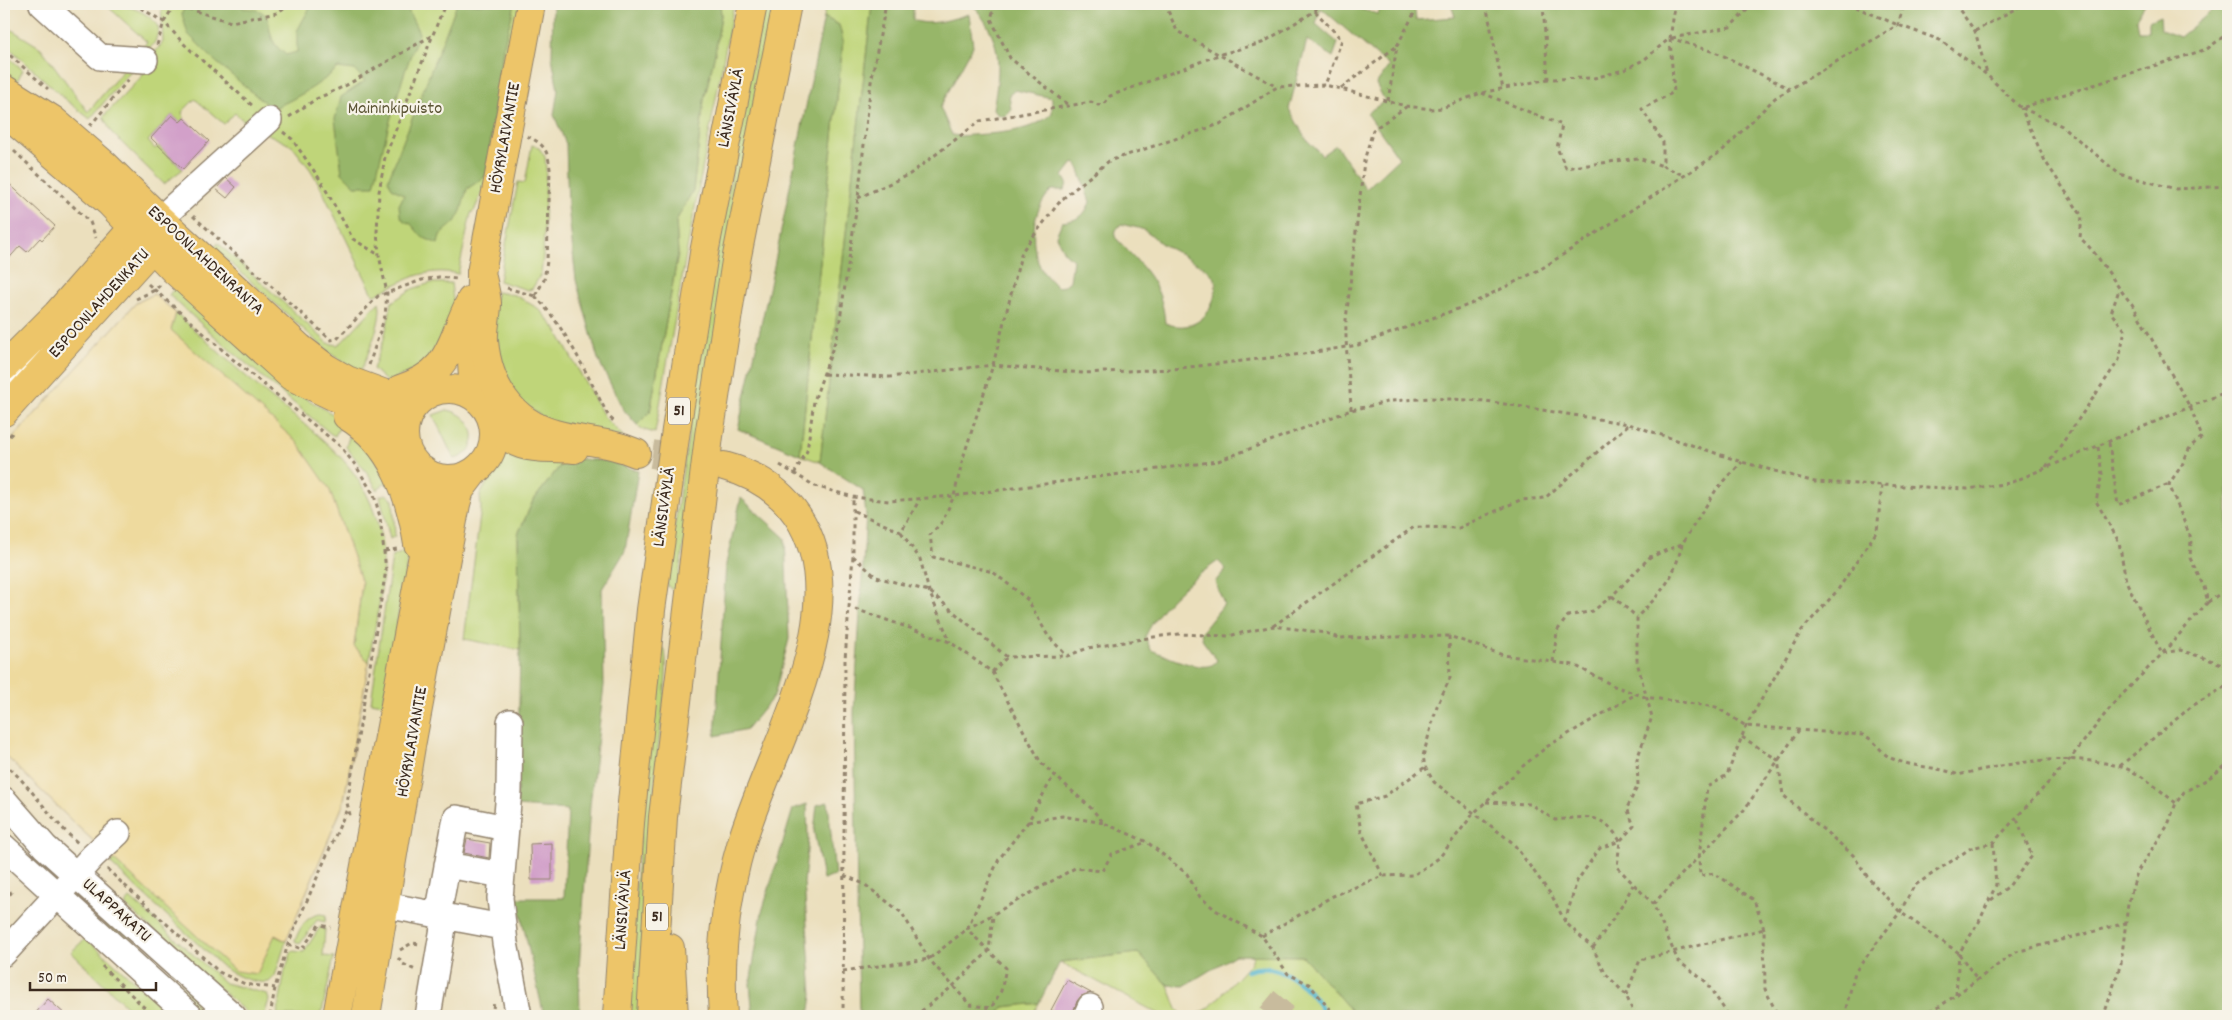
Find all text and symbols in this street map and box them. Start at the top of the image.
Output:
street label: LÄNSIVÄYLÄ [712,66,752,150]
street label: HÖYRYLAIVANTIE [484,81,528,195]
park label: Maininkipuisto [348,97,442,122]
street label: ESPOONLAHDENRANTA [141,200,269,322]
street label: ESPOONLAHDENKATU [44,243,156,365]
road number: 51 [668,398,690,424]
street label: LÄNSIVÄYLÄ [647,465,683,549]
street label: HÖYRYLAIVANTIE [391,685,435,799]
street label: LÄNSIVÄYLÄ [609,869,639,951]
street label: ULAPPAKATU [76,873,156,949]
road number: 51 [646,904,668,930]
scale bar [30,960,156,992]
text: 50 m [38,968,67,990]

